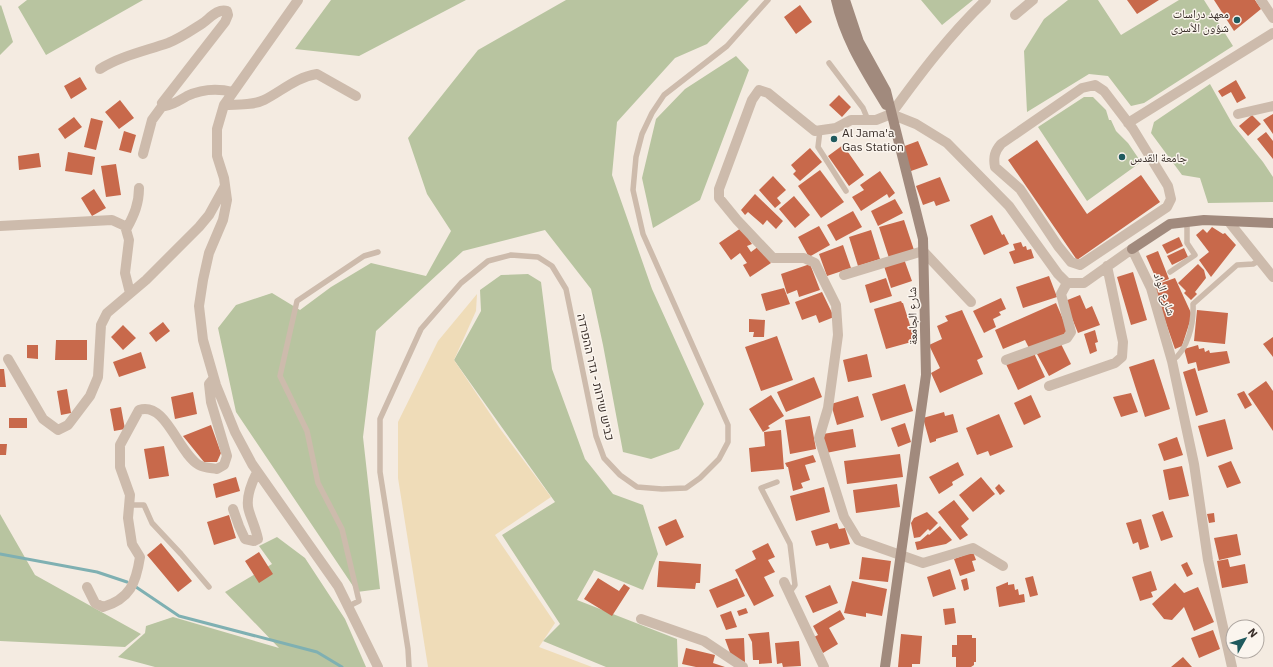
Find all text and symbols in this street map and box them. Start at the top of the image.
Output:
place label: معهد دراسات شؤون الأسرى [1171,6,1229,35]
marker: معهد دراسات شؤون الأسرى [1232,15,1242,25]
place label: Al Jama'a Gas Station [842,125,904,154]
marker: Al Jama'a Gas Station [829,134,839,144]
place label: جامعة القدس [1130,150,1188,165]
marker: جامعة القدس [1117,152,1127,162]
street label: شارع الواد [1150,271,1179,318]
street label: شارع الجامعة [904,287,921,345]
street label: כביש שירות - גדר ההפרדה [574,312,618,442]
north arrow [1225,619,1265,659]
text: N [1245,625,1261,640]

